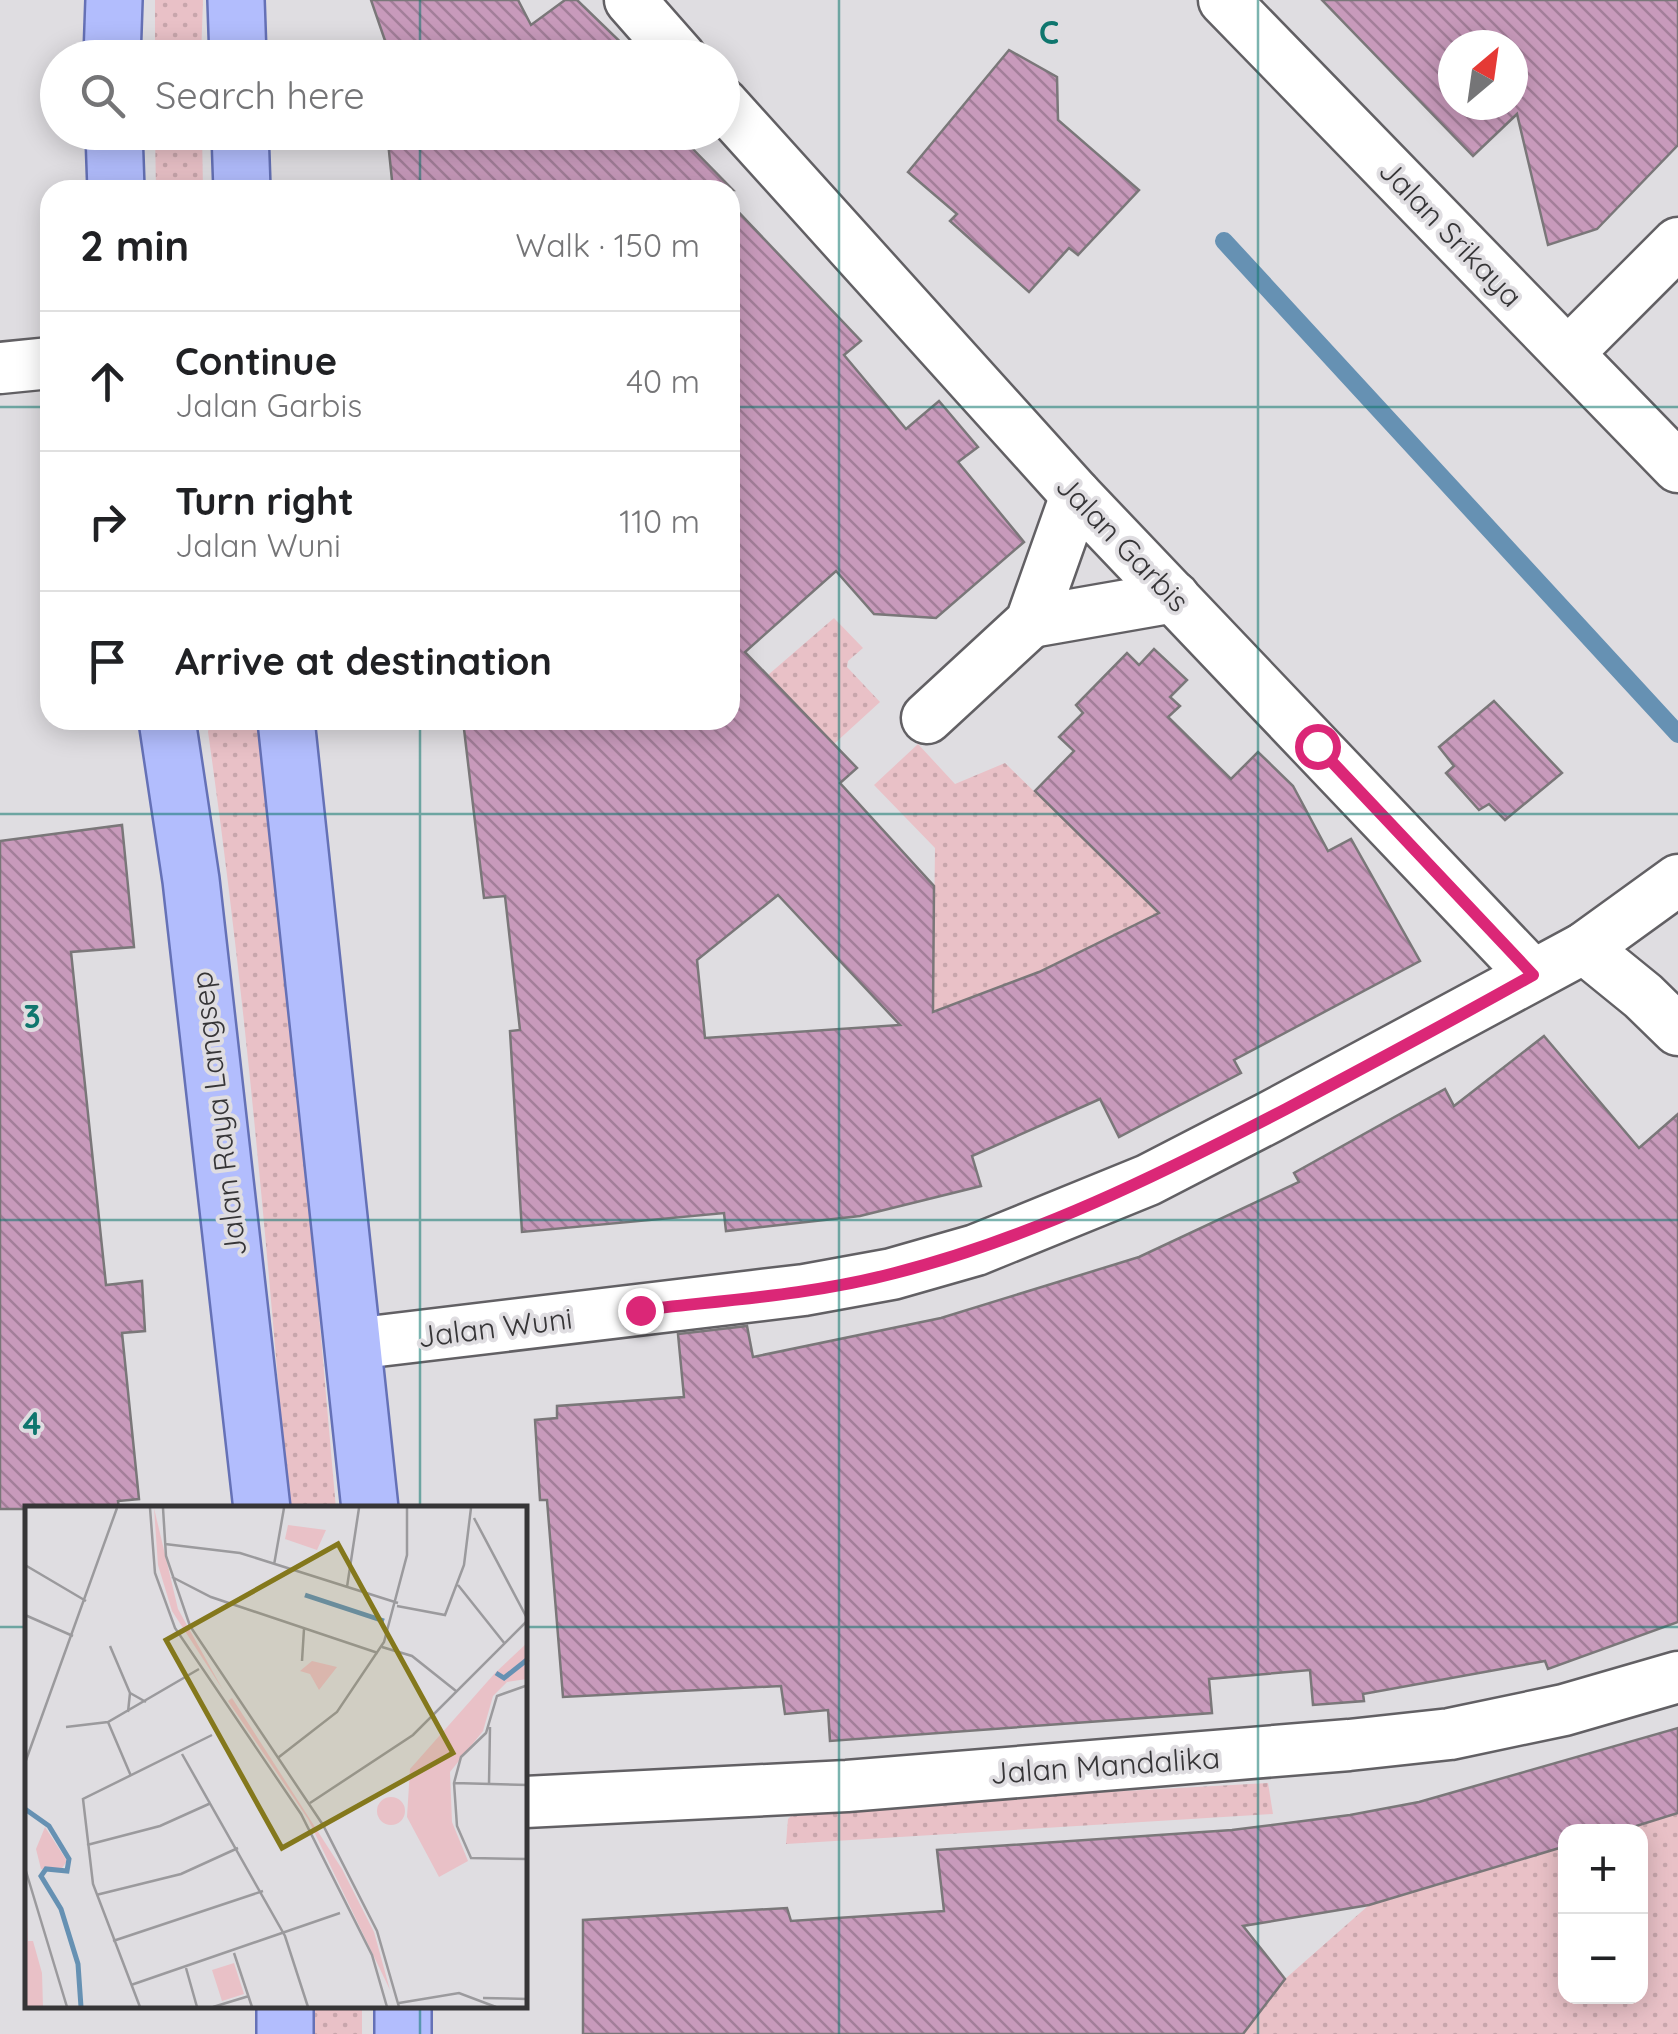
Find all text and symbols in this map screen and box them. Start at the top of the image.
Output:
text: C [1039,12,1059,52]
north arrow [1438,30,1528,120]
search box [40,40,740,150]
icon: search [75,68,130,123]
text: Search here [155,71,365,119]
street label: Jalan Srikaya [1371,151,1531,315]
text: 2 min [80,219,189,272]
text: Walk · 150 m [516,225,700,265]
text: Continue [175,337,337,385]
icon: ahead [80,354,135,409]
text: 40 m [626,361,700,401]
text: Jalan Garbis [175,385,362,425]
street label: Jalan Garbis [1048,467,1198,619]
text: Turn right [175,477,354,525]
icon: right [80,494,135,549]
text: 110 m [619,501,700,541]
text: Jalan Wuni [175,525,341,565]
icon: arrive [80,634,135,689]
text: Arrive at destination [175,637,552,685]
route start [1295,724,1341,770]
street label: Jalan Raya Langsep [182,969,254,1259]
text: 3 [23,996,41,1036]
route end [618,1288,664,1334]
street label: Jalan Wuni [416,1299,574,1355]
text: 4 [23,1403,42,1443]
inset map [25,1506,528,2009]
street label: Jalan Mandalika [989,1738,1221,1792]
map controls [1558,1824,1648,2004]
button: + [1558,1824,1648,1914]
button: − [1558,1914,1648,2004]

